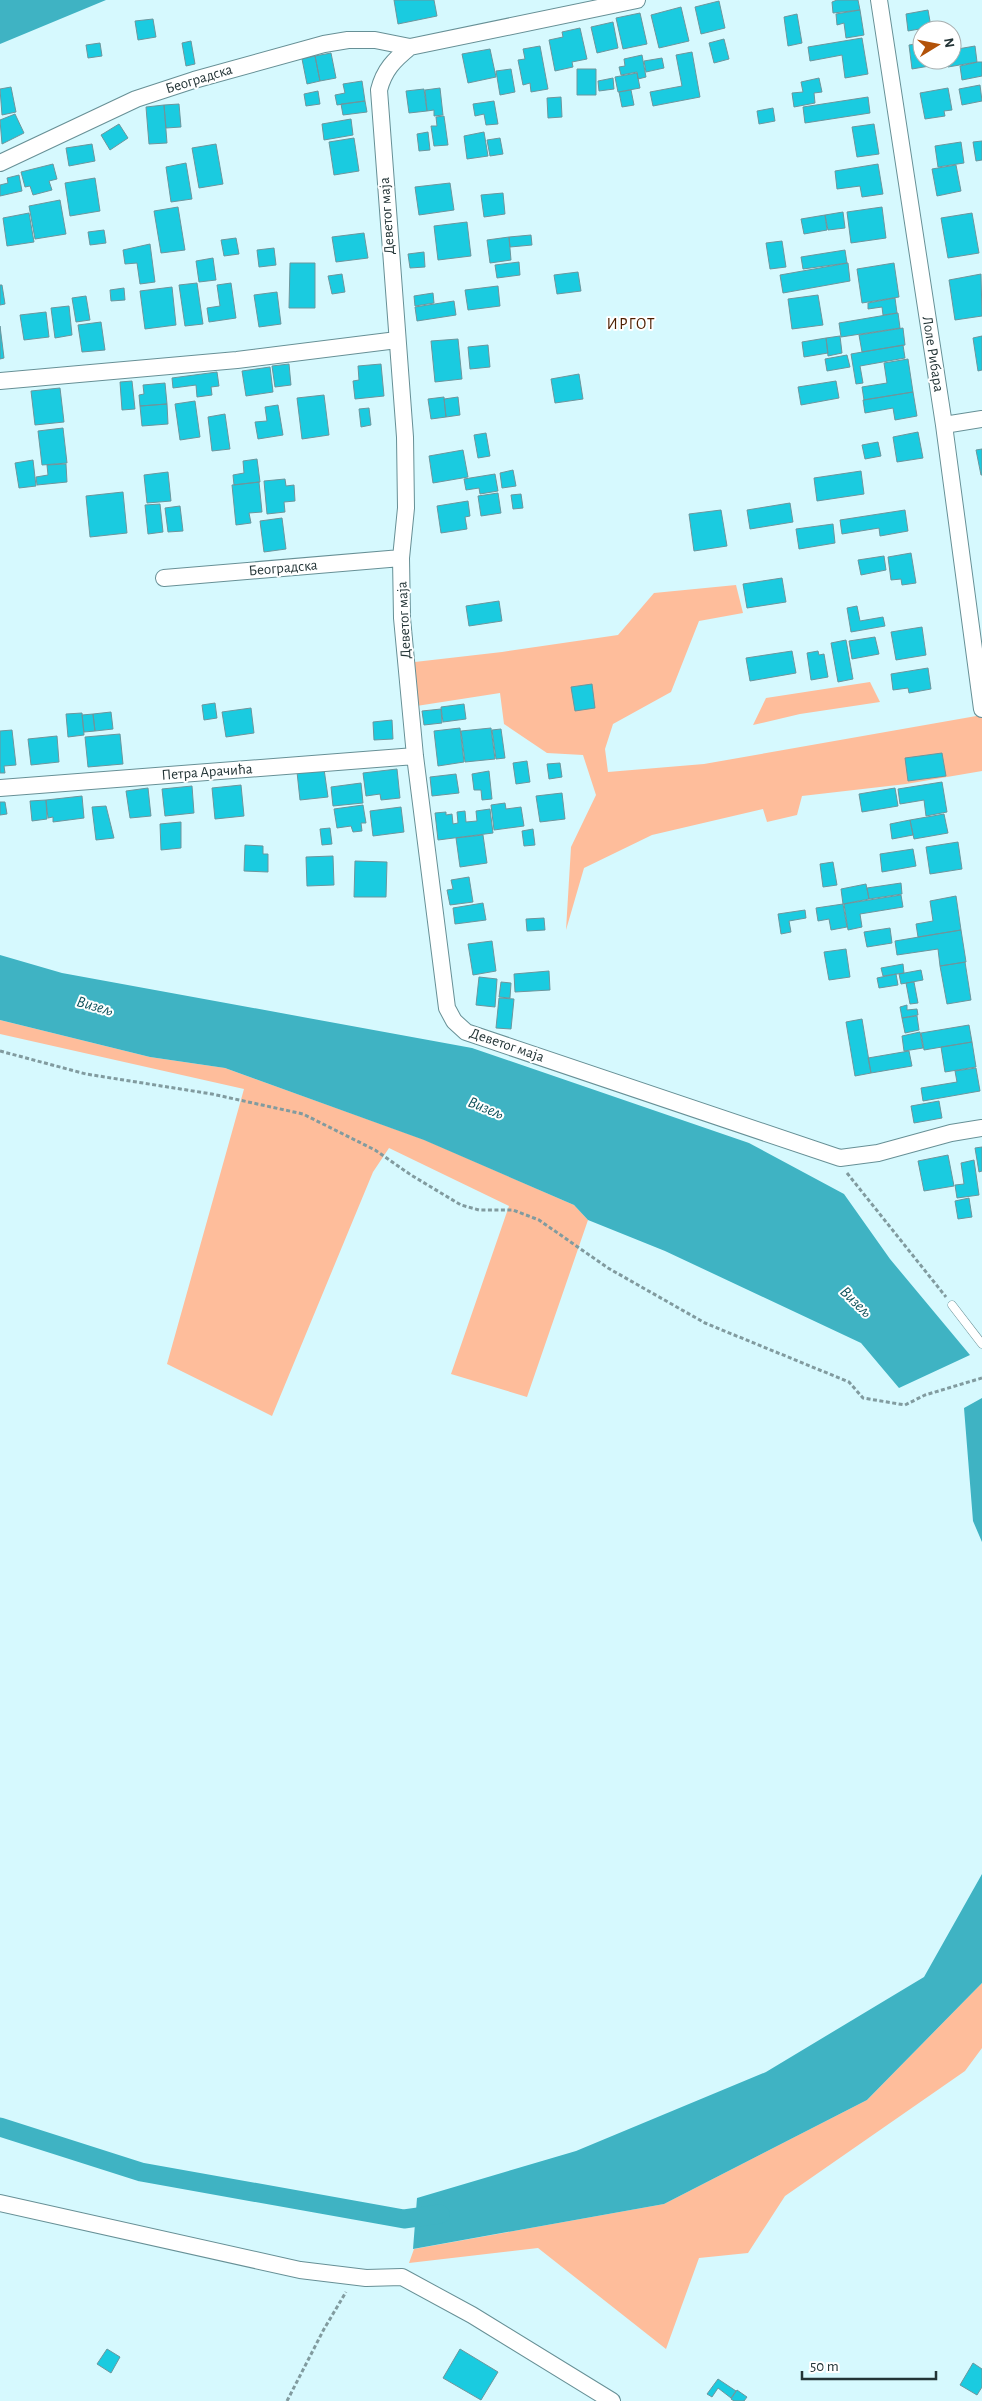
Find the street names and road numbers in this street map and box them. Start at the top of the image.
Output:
street label: Београдска [164,62,234,96]
street label: Деветог маја [377,177,397,255]
street label: Лоле Рибара [920,315,946,393]
street label: Београдска [248,558,318,578]
street label: Деветог маја [394,581,414,659]
street label: Петра Арачића [161,761,253,783]
street label: Деветог маја [468,1025,546,1065]

